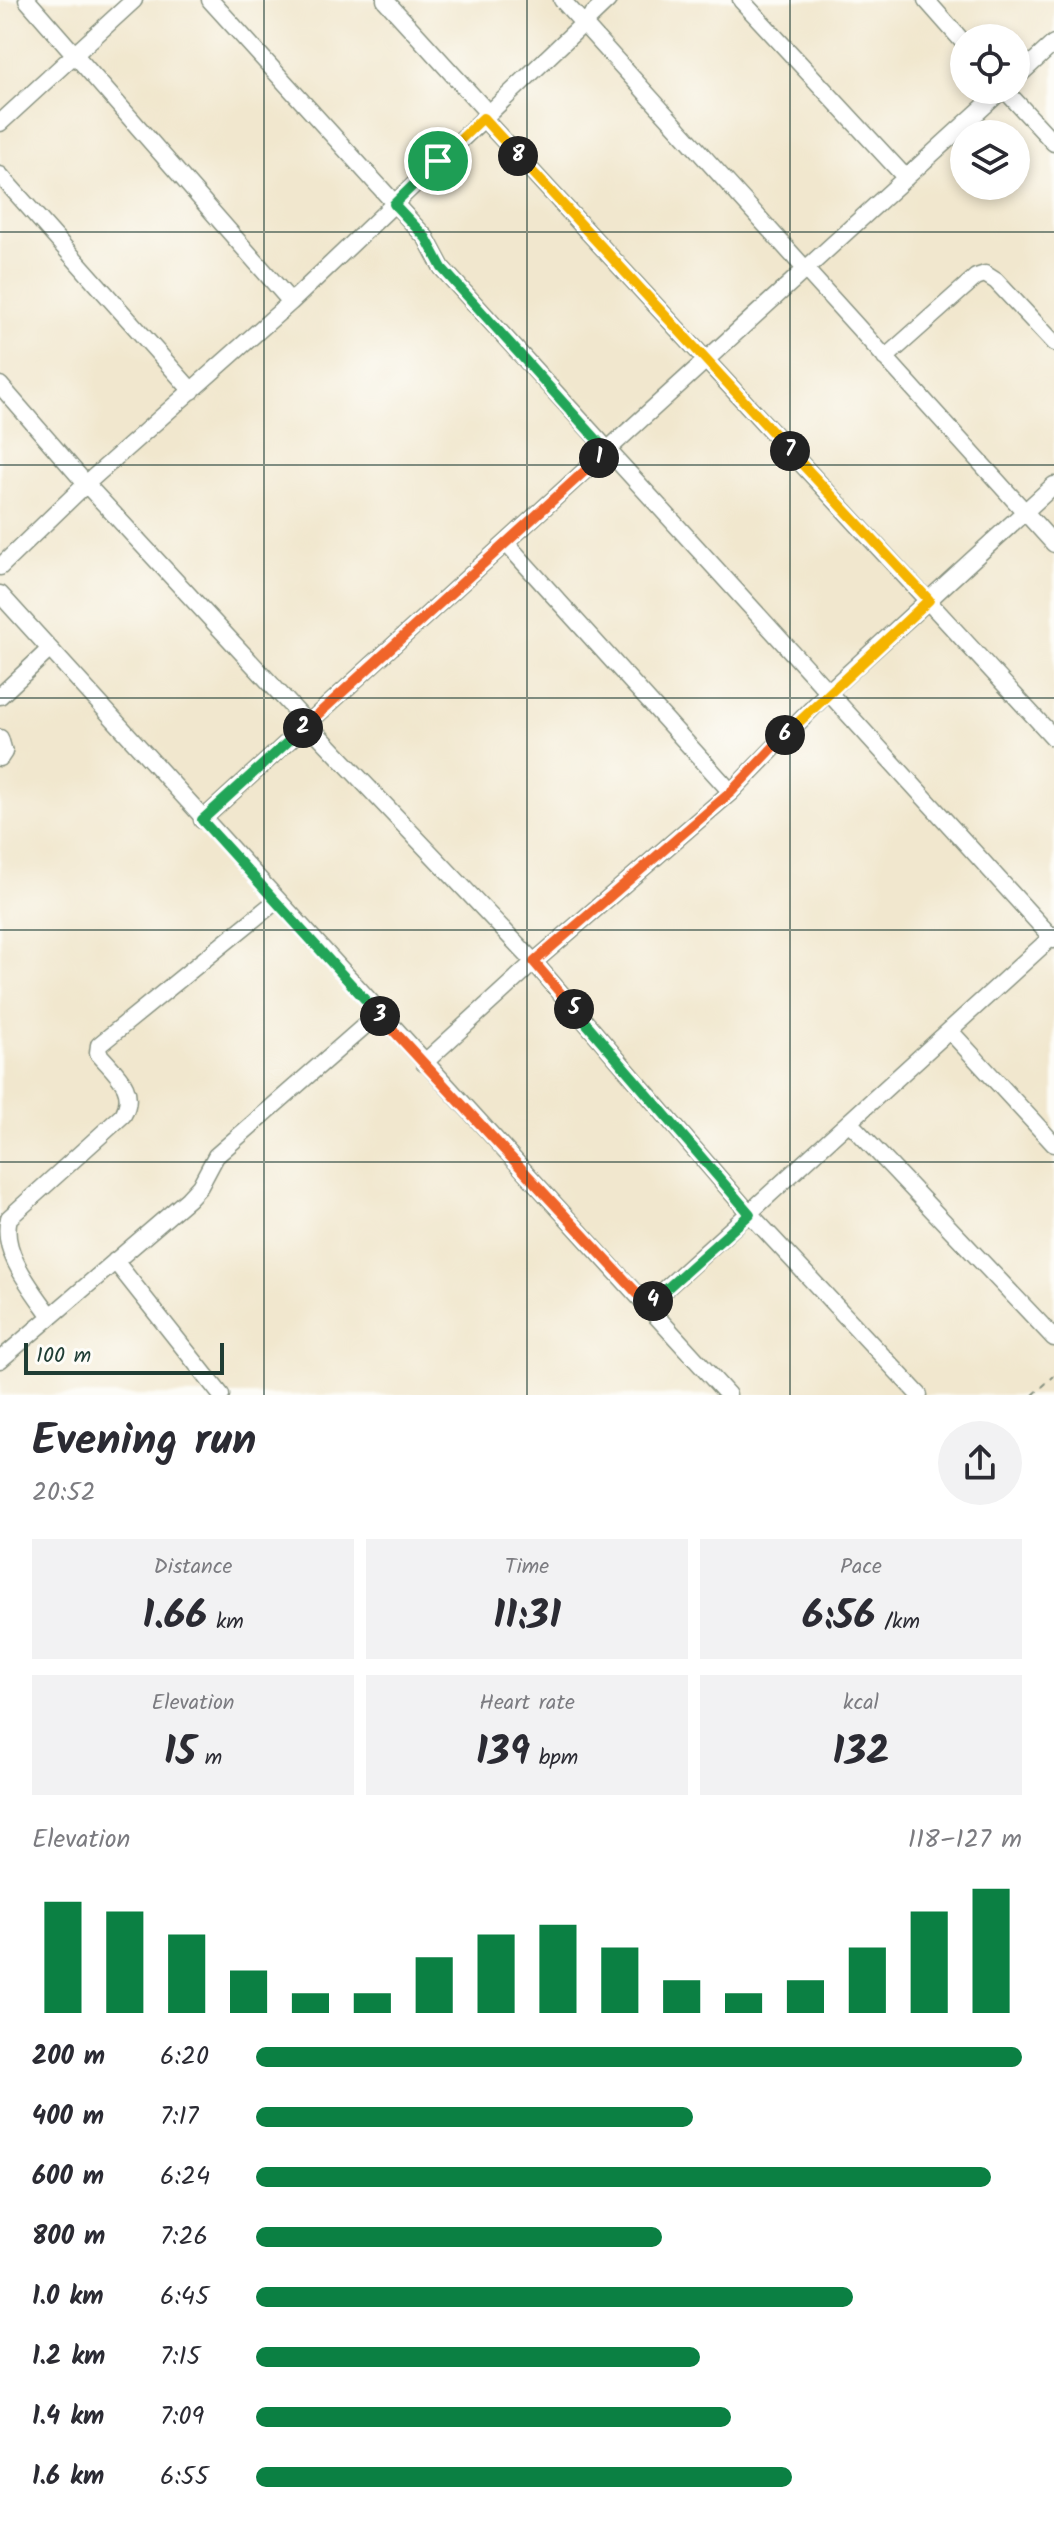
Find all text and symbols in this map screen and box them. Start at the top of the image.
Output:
map controls [950,24,1030,200]
button: locate [950,24,1030,104]
button: layers [950,120,1030,200]
pin [404,127,472,195]
pin: 8 [498,136,538,176]
text: 8 [512,138,524,173]
icon: arrive [416,139,460,183]
pin: 7 [770,431,810,471]
text: 7 [785,433,795,468]
pin: 1 [579,438,619,478]
text: 1 [596,440,602,475]
pin: 2 [283,708,323,748]
text: 2 [297,710,309,745]
pin: 6 [765,715,805,755]
text: 6 [779,717,791,752]
pin: 5 [554,989,594,1029]
text: 5 [568,991,580,1026]
pin: 3 [360,996,400,1036]
text: 3 [374,998,386,1033]
pin: 4 [633,1281,673,1321]
text: 4 [647,1283,659,1318]
scale bar [24,1339,224,1375]
text: 100 m [36,1339,91,1374]
text: Evening run [32,1407,256,1477]
button: share [938,1421,1022,1505]
text: 20:52 [32,1472,96,1514]
text: Distance [153,1550,233,1585]
text: Time [505,1550,549,1585]
text: Pace [840,1550,882,1585]
text: 1.66 [142,1585,207,1649]
text: 11:31 [493,1585,561,1649]
text: 6:56 [802,1585,876,1649]
text: km [207,1605,244,1640]
text: /km [876,1605,920,1640]
text: Elevation [151,1686,235,1721]
text: Heart rate [479,1686,575,1721]
text: kcal [843,1686,879,1721]
text: 15 [164,1721,196,1785]
text: 139 [476,1721,530,1785]
text: 132 [832,1721,890,1785]
text: m [196,1741,222,1776]
text: bpm [530,1741,578,1776]
text: Elevation [32,1819,130,1861]
text: 118–127 m [908,1819,1022,1861]
text: 200 m [32,2036,105,2078]
text: 6:20 [160,2036,209,2078]
text: 400 m [32,2096,104,2138]
text: 7:17 [160,2096,199,2138]
text: 600 m [32,2156,104,2198]
text: 6:24 [160,2156,210,2198]
text: 800 m [32,2216,105,2258]
text: 7:26 [160,2216,208,2258]
text: 1.0 km [32,2276,103,2318]
text: 6:45 [160,2276,209,2318]
text: 1.2 km [32,2336,105,2378]
text: 7:15 [160,2336,201,2378]
text: 1.4 km [32,2396,104,2438]
text: 7:09 [160,2396,204,2438]
text: 1.6 km [32,2456,104,2498]
text: 6:55 [160,2456,209,2498]

